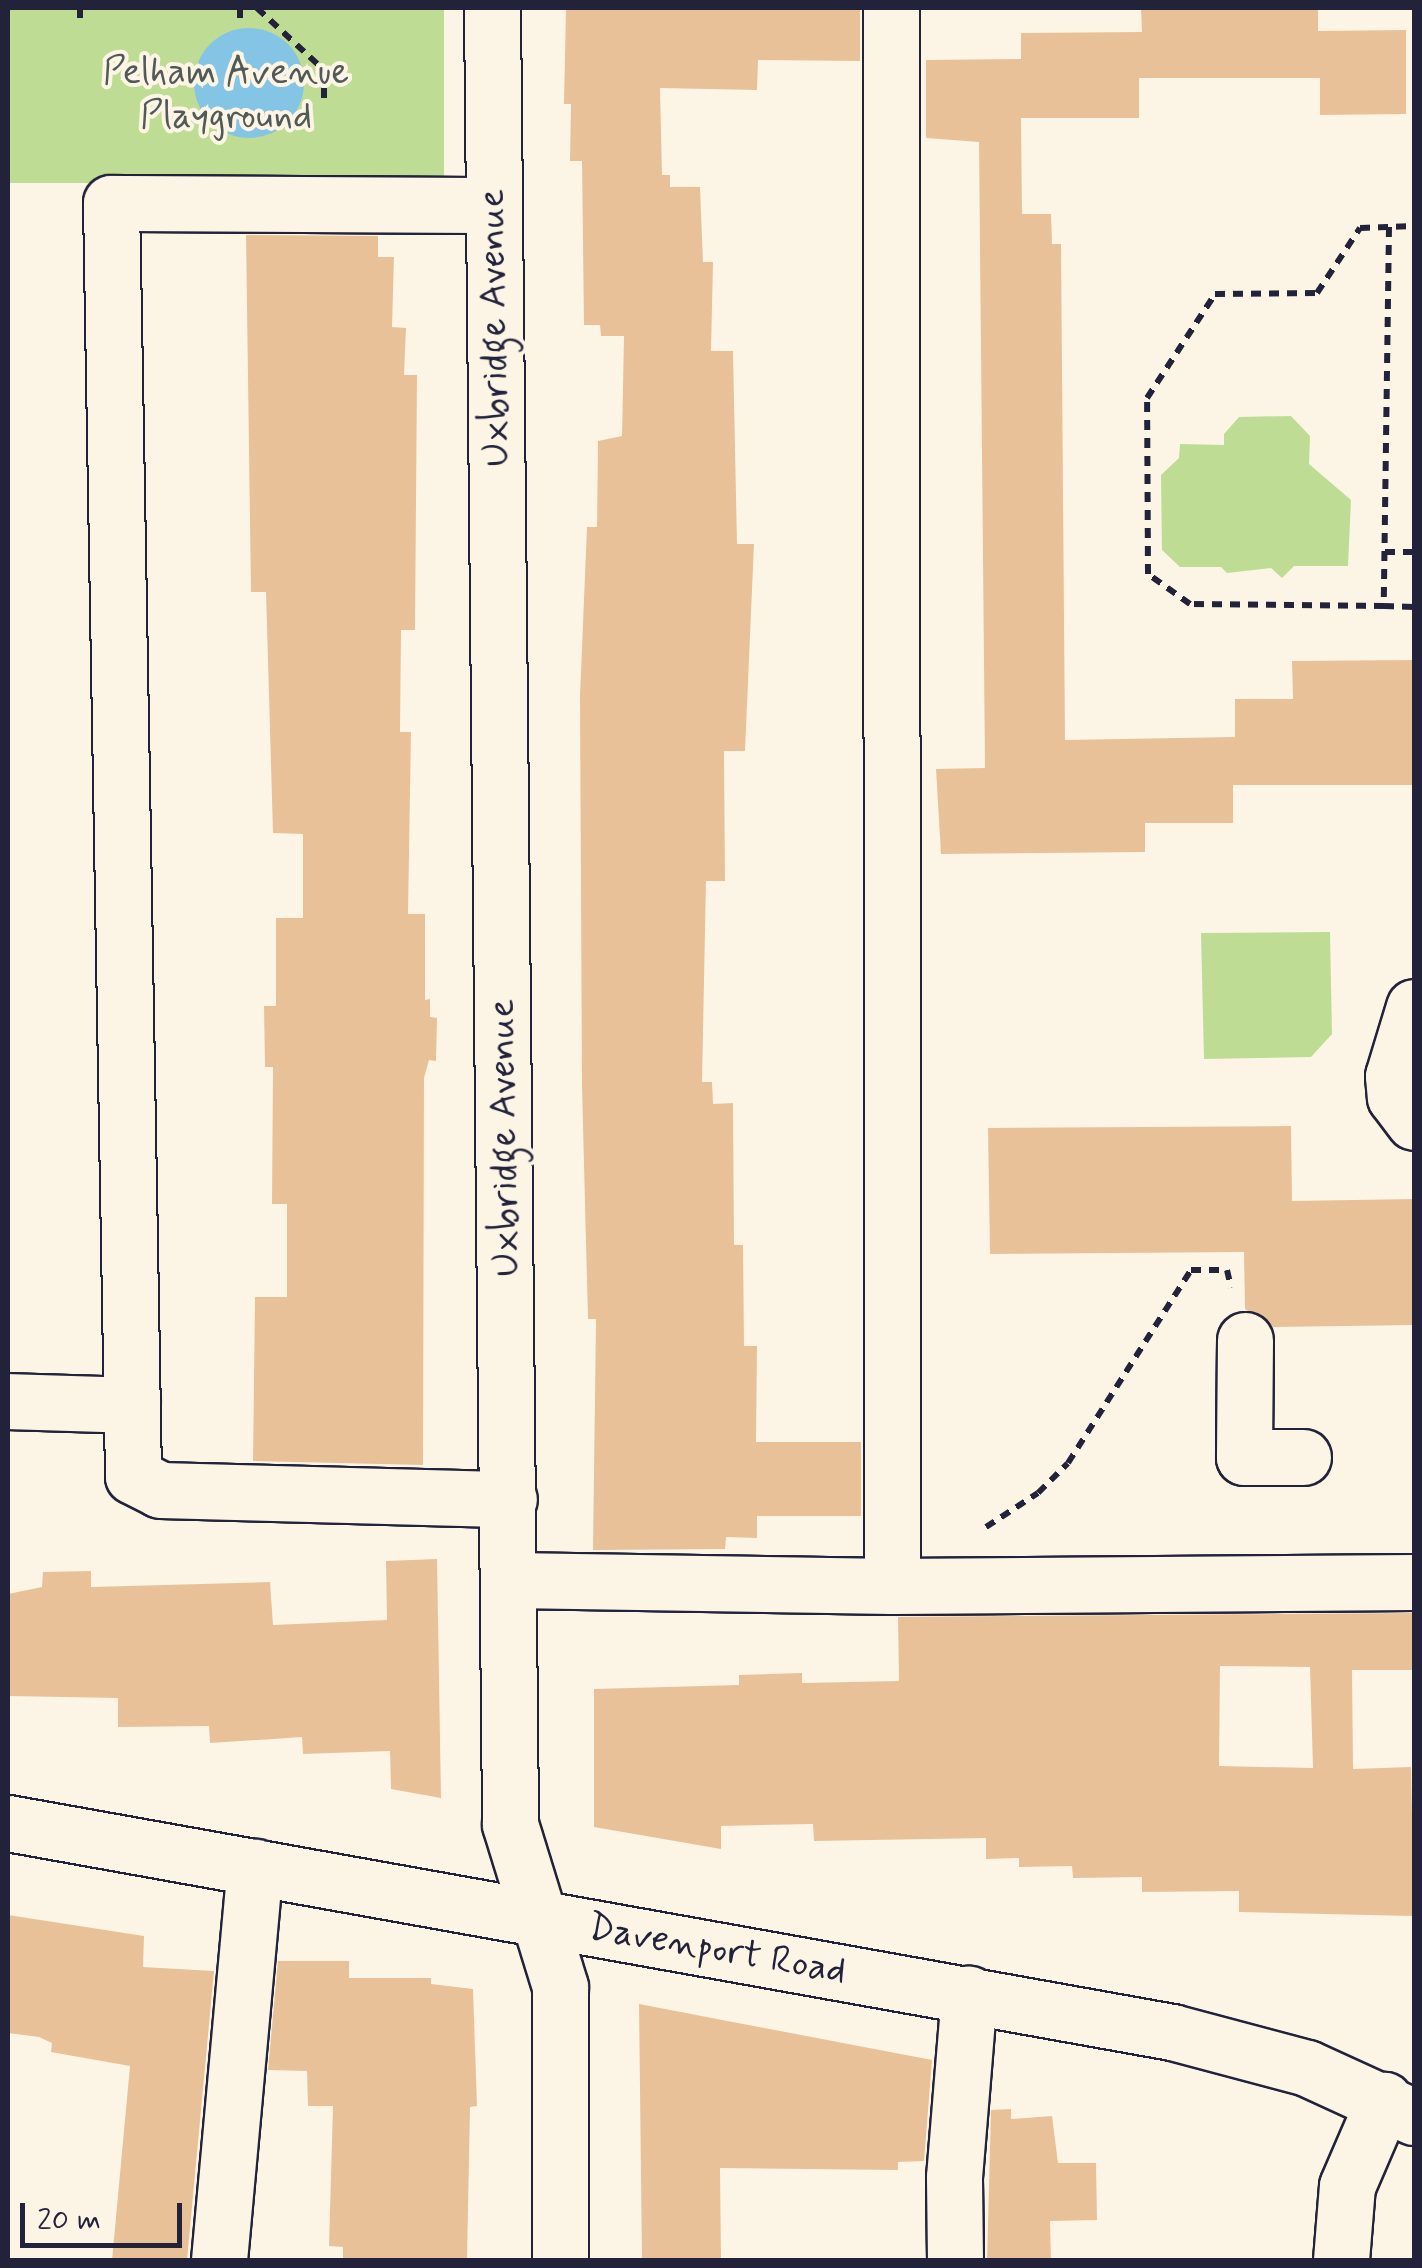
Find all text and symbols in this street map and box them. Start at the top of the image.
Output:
park label: Pelham Avenue Playground [105,50,347,140]
street label: Uxbridge Avenue [470,189,520,467]
street label: Uxbridge Avenue [480,999,530,1277]
street label: Davenport Road [584,1905,850,1995]
scale bar [25,2183,188,2245]
text: 20 m [37,2201,101,2240]

